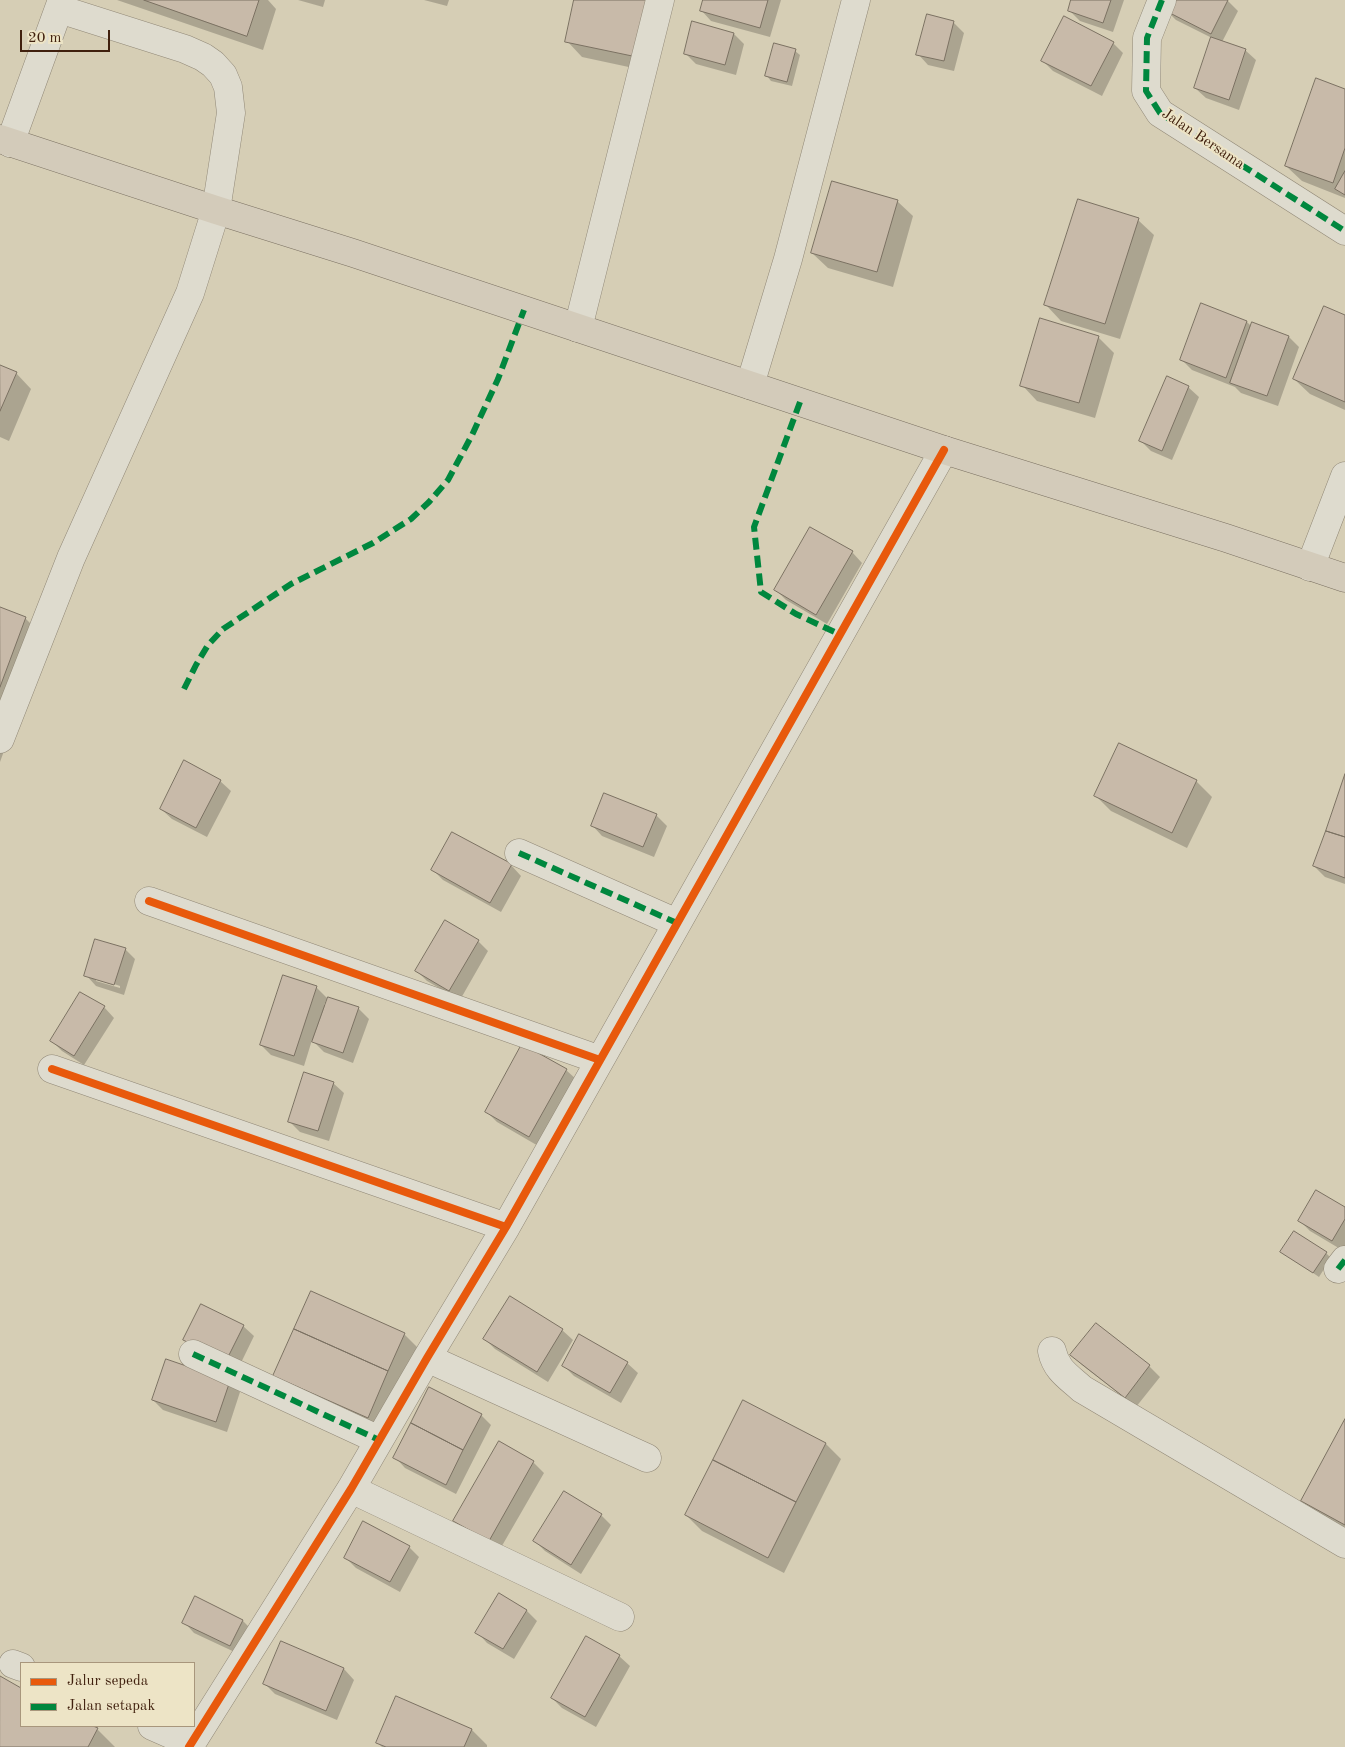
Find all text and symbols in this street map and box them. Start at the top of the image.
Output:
scale bar [22,20,112,52]
text: 20 m [28,31,62,46]
street label: Jalan Bersama [1158,105,1248,173]
legend [20,1662,195,1727]
text: Jalur sepeda [67,1674,148,1689]
text: Jalan setapak [67,1699,155,1714]

